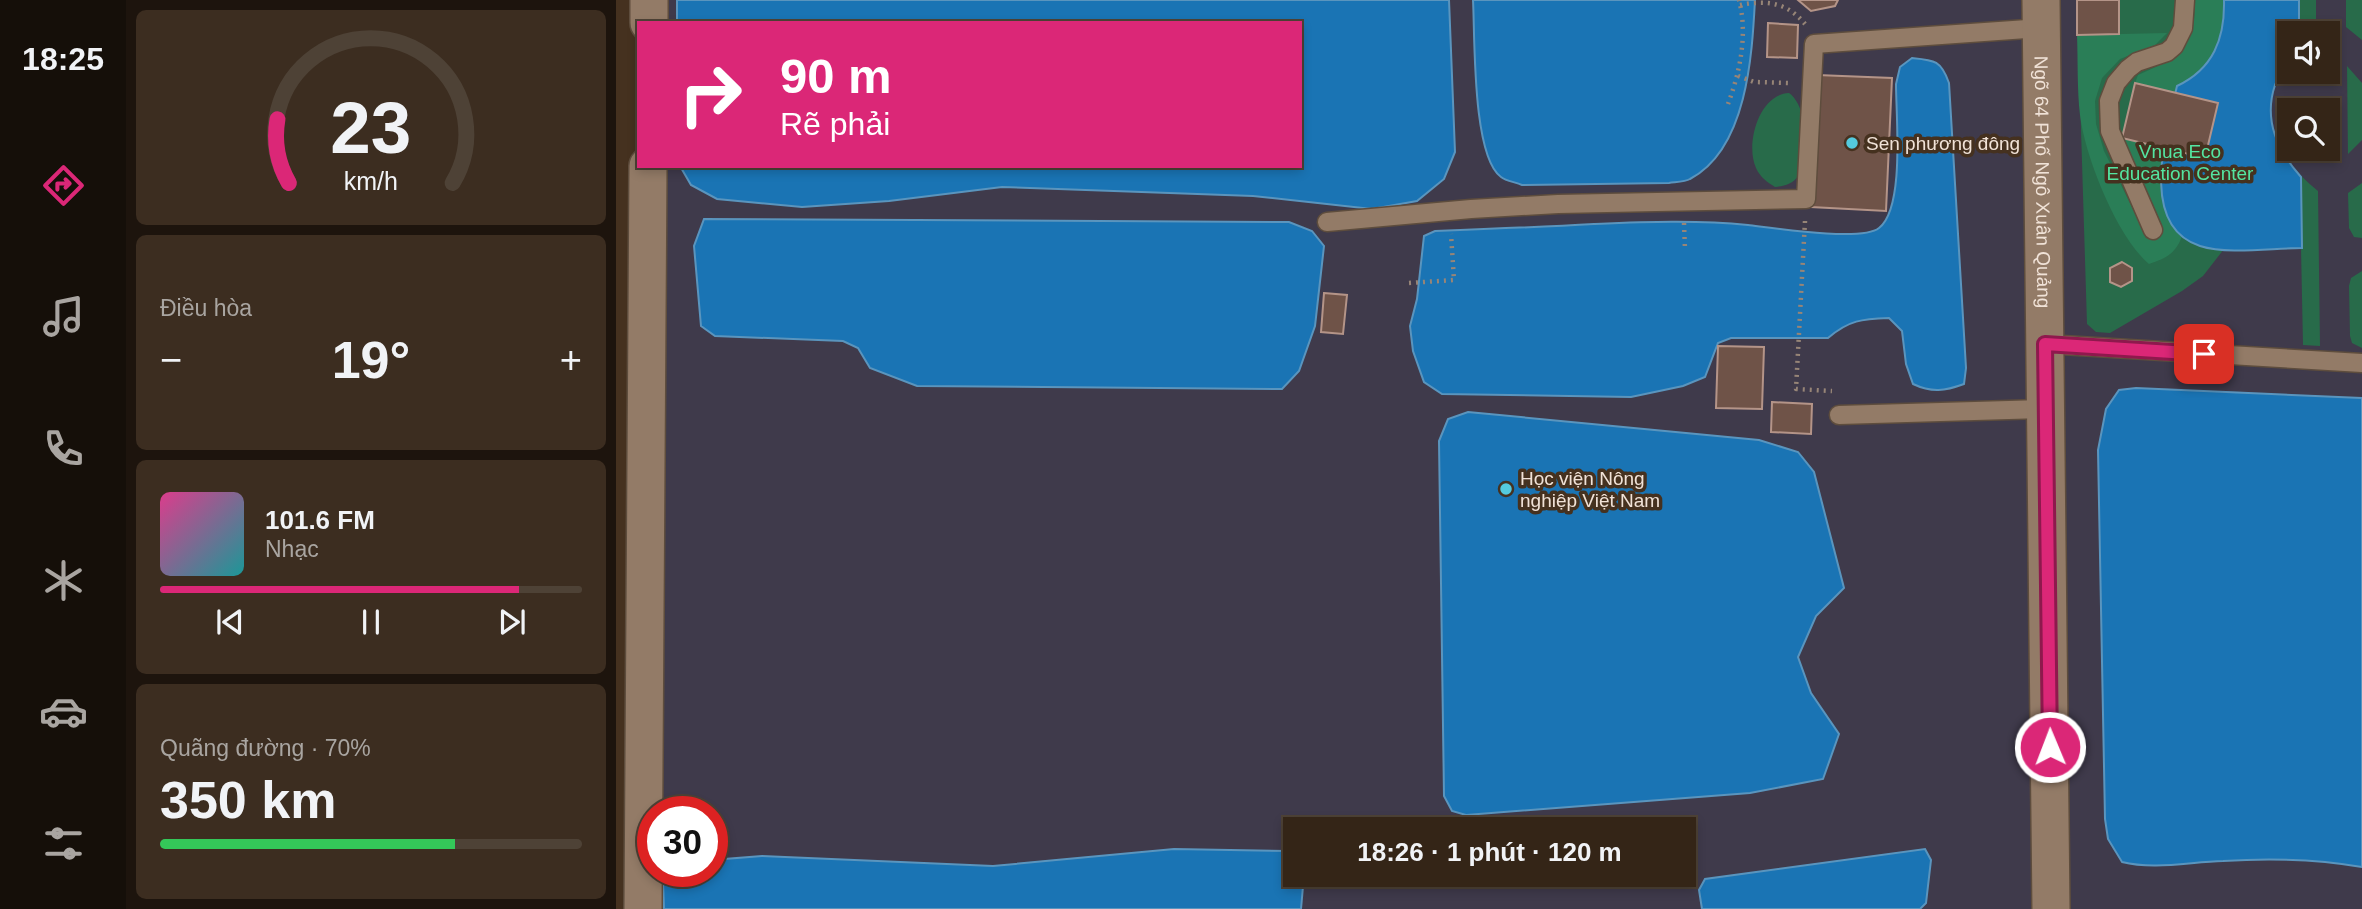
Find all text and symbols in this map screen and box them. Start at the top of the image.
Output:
map controls [2277,21,2340,161]
button: sound [2277,21,2340,84]
text: 18:25 [22,41,104,77]
icon: right [665,49,756,140]
text: 90 m [780,49,892,103]
street label: Ngõ 64 Phố Ngô Xuân Quảng [2031,56,2054,308]
text: 23 [331,88,411,169]
button: search [2277,98,2340,161]
text: Rẽ phải [780,106,890,142]
place label: Sen phương đông [1866,133,2020,154]
marker: Sen phương đông [1844,135,1860,151]
park label: Vnua Eco Education Center [2107,141,2254,184]
icon: directions [39,161,88,210]
text: km/h [344,167,398,195]
icon: music [39,292,88,341]
text: Điều hòa [160,295,252,321]
pin [2174,324,2234,384]
text: 19° [332,331,410,389]
icon: arrive [2185,335,2223,373]
text: − [160,339,182,381]
text: + [560,339,582,381]
icon: phone [39,424,88,473]
place label: Học viện Nông nghiệp Việt Nam [1520,468,1660,511]
marker: Học viện Nông nghiệp Việt Nam [1498,481,1514,497]
text: 101.6 FM [265,505,375,535]
text: Nhạc [265,536,319,562]
icon: climate [39,556,88,605]
icon: previous [211,603,249,641]
icon: pause [352,603,390,641]
icon: next [493,603,531,641]
icon: car [39,687,88,736]
position arrow [2013,710,2087,784]
text: Quãng đường · 70% [160,735,371,761]
text: 350 km [160,771,336,829]
speed limit sign: 30 [637,796,728,887]
icon: filters [39,819,88,868]
text: 18:26 · 1 phút · 120 m [1357,837,1622,867]

